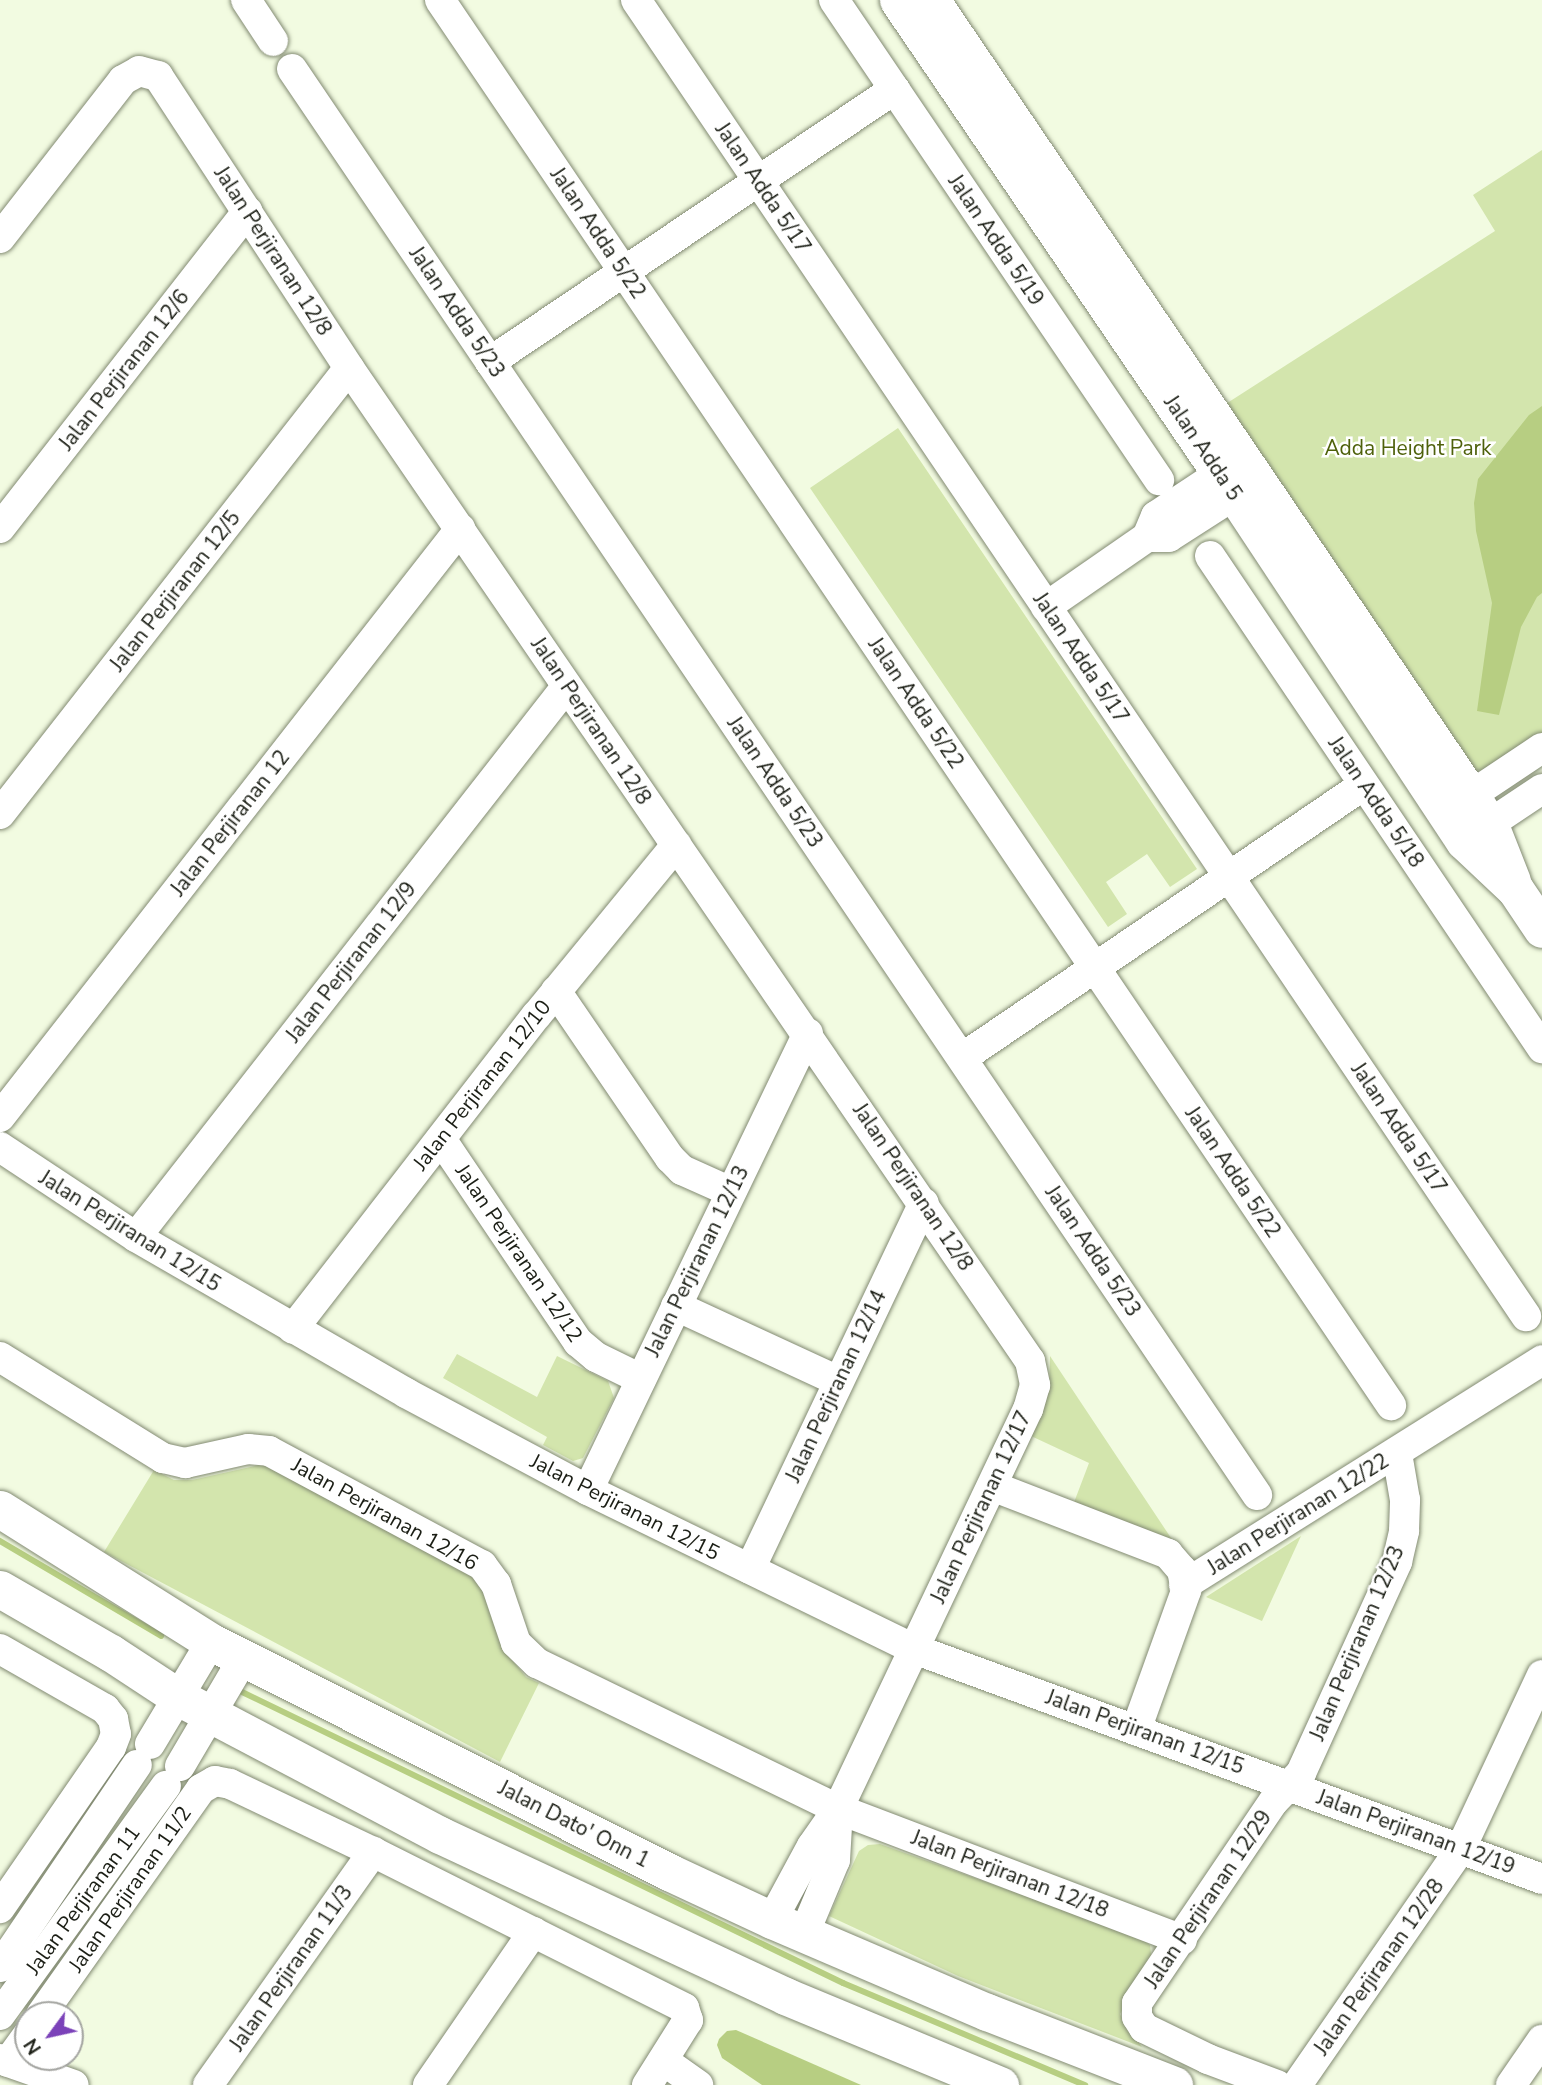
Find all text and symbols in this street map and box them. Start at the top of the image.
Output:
street label: Jalan Adda 5/17 [710,118,816,258]
street label: Jalan Perjiranan 12/8 [209,162,337,340]
street label: Jalan Adda 5/22 [545,163,651,303]
street label: Jalan Adda 5/19 [943,170,1049,310]
street label: Jalan Adda 5/23 [404,242,510,382]
street label: Jalan Perjiranan 12/6 [54,285,194,455]
street label: Jalan Adda 5 [1159,391,1247,505]
park label: Adda Height Park [1324,435,1492,461]
street label: Jalan Perjiranan 12/5 [105,506,245,676]
street label: Jalan Adda 5/17 [1028,588,1134,728]
street label: Jalan Perjiranan 12/8 [526,632,656,810]
street label: Jalan Adda 5/22 [863,633,969,773]
street label: Jalan Adda 5/23 [722,712,828,852]
street label: Jalan Adda 5/18 [1323,732,1429,872]
street label: Jalan Perjiranan 12 [165,745,295,901]
street label: Jalan Perjiranan 12/9 [281,877,421,1047]
street label: Jalan Perjiranan 12/10 [408,995,556,1175]
street label: Jalan Adda 5/17 [1346,1058,1452,1198]
street label: Jalan Perjiranan 12/8 [848,1098,978,1276]
street label: Jalan Adda 5/22 [1180,1102,1286,1242]
street label: Jalan Perjiranan 12/12 [450,1159,588,1347]
street label: Jalan Perjiranan 12/13 [640,1161,754,1361]
street label: Jalan Perjiranan 12/15 [35,1165,225,1297]
street label: Jalan Adda 5/23 [1040,1181,1146,1321]
street label: Jalan Perjiranan 12/14 [780,1286,892,1486]
street label: Jalan Perjiranan 12/17 [925,1407,1037,1607]
street label: Jalan Perjiranan 12/15 [526,1448,724,1566]
street label: Jalan Perjiranan 12/22 [1203,1448,1393,1580]
street label: Jalan Perjiranan 12/16 [287,1452,483,1576]
street label: Jalan Perjiranan 12/23 [1305,1542,1409,1744]
street label: Jalan Perjiranan 12/15 [1042,1684,1248,1780]
street label: Jalan Dato' Onn 1 [494,1775,654,1873]
street label: Jalan Perjiranan 12/19 [1313,1784,1519,1880]
street label: Jalan Perjiranan 11/2 [63,1801,197,1977]
street label: Jalan Perjiranan 12/29 [1139,1805,1277,1993]
street label: Jalan Perjiranan 11 [20,1821,146,1979]
street label: Jalan Perjiranan 12/18 [908,1825,1112,1923]
street label: Jalan Perjiranan 12/28 [1309,1874,1449,2060]
street label: Jalan Perjiranan 11/3 [224,1880,358,2056]
north arrow [14,2001,84,2071]
text: N [18,2033,48,2059]

